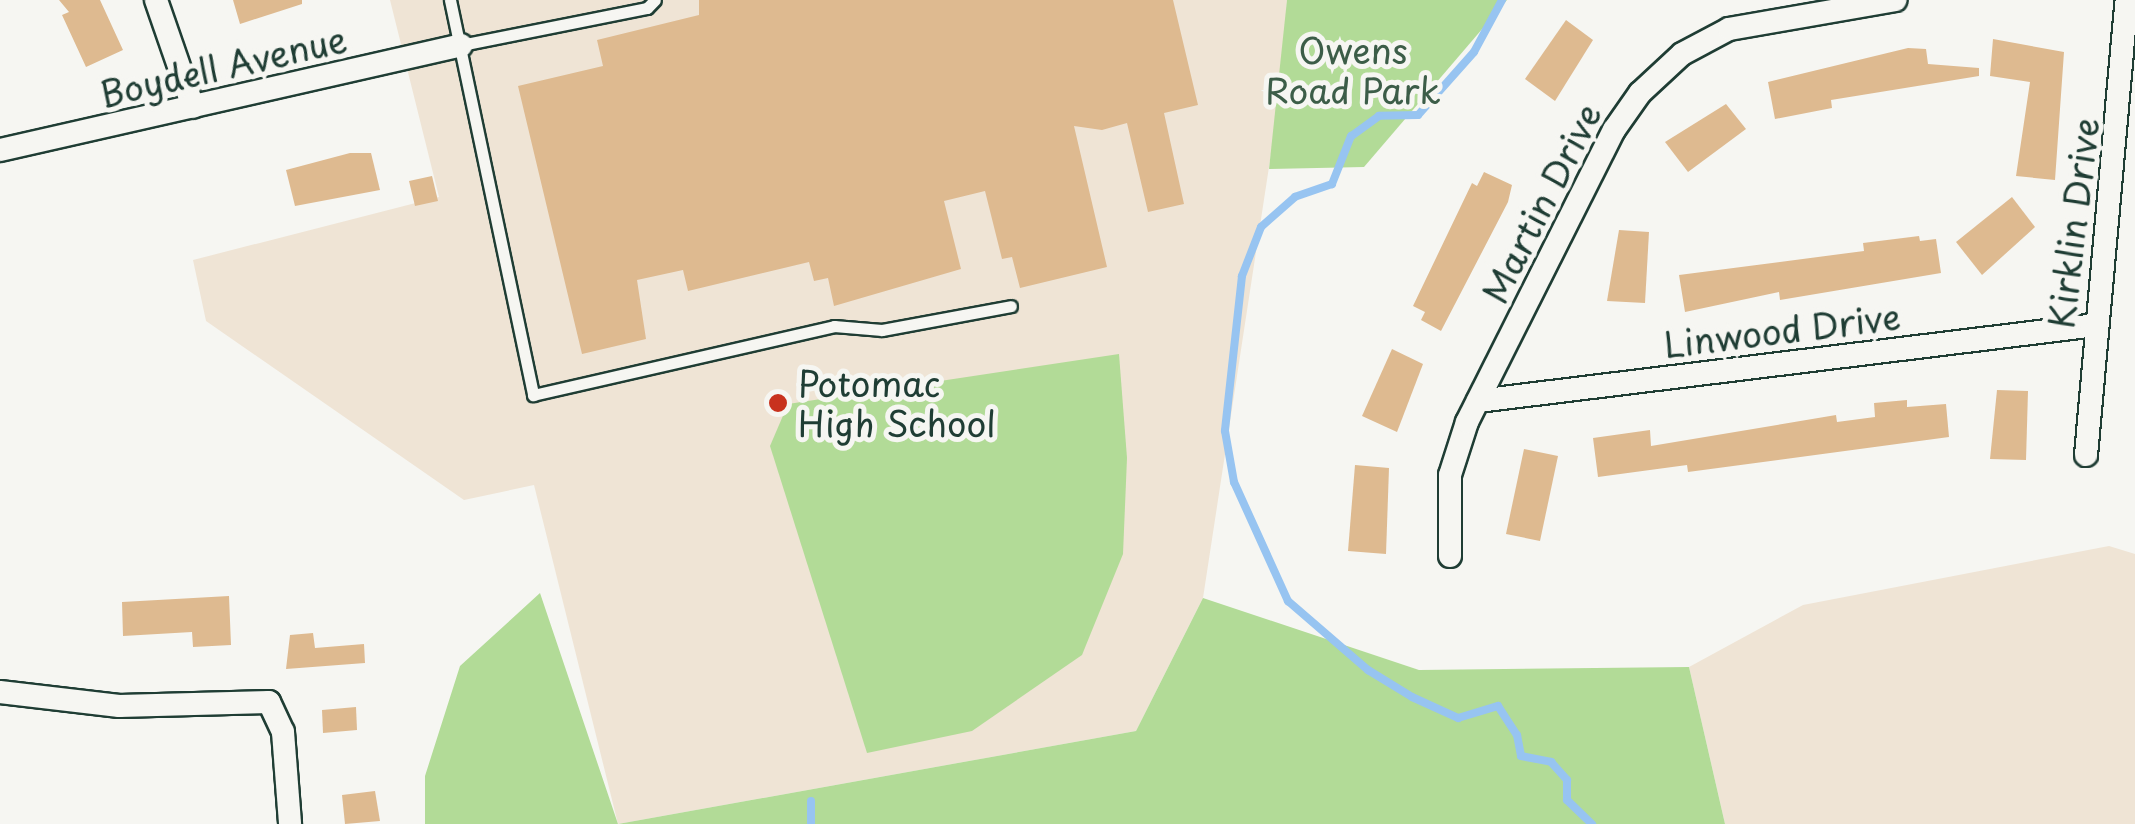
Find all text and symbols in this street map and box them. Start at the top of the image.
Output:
street label: Boydell Avenue [95,17,351,115]
park label: Owens Road Park [1266,29,1440,111]
street label: Martin Drive [1473,96,1609,310]
street label: Kirklin Drive [2039,115,2107,331]
street label: Linwood Drive [1660,295,1904,365]
place label: Potomac High School [798,362,997,444]
marker: Potomac High School [767,392,789,414]

